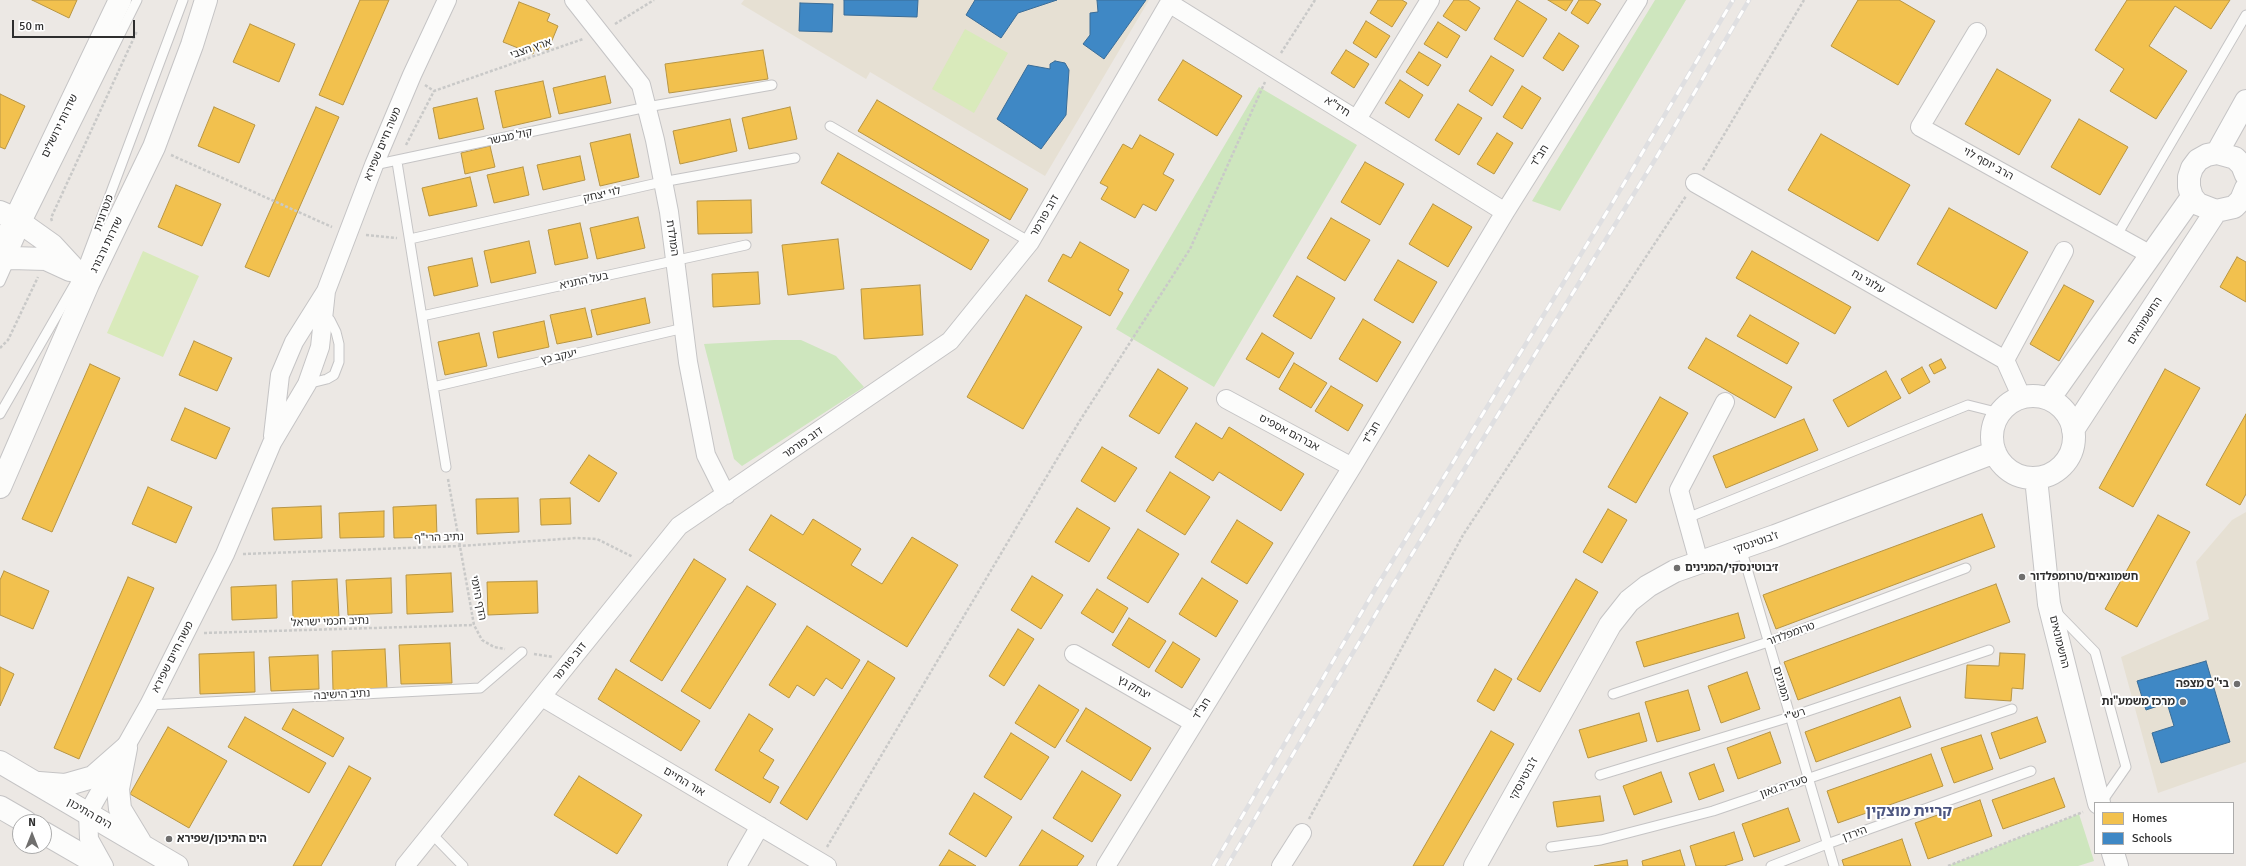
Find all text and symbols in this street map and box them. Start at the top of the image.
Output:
scale bar [14,12,137,38]
text: 50 m [19,19,44,34]
street label: ארץ הצבי [508,36,554,62]
street label: שדרות ירושלים [39,92,81,160]
street label: חיד"א [1322,94,1352,120]
street label: משה חיים שפירא [362,105,404,183]
street label: קול מבשר [486,126,534,148]
street label: חב"ד [1528,142,1552,170]
street label: הרב יוסף לוי [1960,145,2016,183]
street label: לוי יצחק [582,184,622,206]
street label: מטרונית [91,193,117,233]
street label: דוב פורמר [1028,193,1062,239]
street label: שדרות ורבורג [88,215,126,275]
street label: המולדת [663,219,681,257]
street label: עלוני נח [1849,267,1887,297]
street label: בעל התניא [558,269,610,293]
street label: החשמונאים [2125,295,2165,347]
street label: יעקב כץ [540,346,578,368]
street label: אברהם אספיס [1257,412,1321,454]
street label: חב"ד [1360,419,1384,447]
street label: דוב פורמר [780,424,826,462]
street label: ז'בוטינסקי [1732,529,1780,557]
street label: נתיב הרי"ף [414,531,464,545]
place label: ז׳בוטינסקי/המגינים [1685,561,1778,575]
marker: ז׳בוטינסקי/המגינים [1672,563,1682,573]
place label: חשמונאים/טרומפלדור [2030,570,2138,584]
marker: חשמונאים/טרומפלדור [2017,572,2027,582]
street label: הדף היומי [467,574,489,622]
street label: נתיב חכמי ישראל [291,614,369,630]
street label: החשמונאים [2046,614,2072,670]
street label: משה חיים שפירא [149,619,197,695]
street label: טרומפלדור [1765,619,1817,649]
street label: דוב פורמר [550,640,590,684]
street label: המגינים [1770,665,1792,703]
street label: יצחק גץ [1115,673,1153,703]
place label: בי"ס מצפה [2176,677,2229,691]
marker: בי"ס מצפה [2232,679,2242,689]
street label: נתיב הישיבה [313,687,371,703]
street label: חב"ד [1190,695,1214,723]
place label: מרכז משמע"ות [2101,695,2175,709]
marker: מרכז משמע"ות [2178,697,2188,707]
street label: רש"י [1783,705,1807,725]
street label: ז'בוטינסקי [1507,755,1541,803]
street label: אור החיים [661,764,707,800]
street label: סעדיה גאון [1758,773,1810,801]
street label: הים התיכון [64,796,114,832]
legend [2094,802,2234,854]
district label: קריית מוצקין [1866,803,1952,821]
text: Homes [2132,811,2167,826]
north arrow [12,814,52,854]
text: N [28,816,36,829]
street label: הירדן [1841,823,1869,845]
text: Schools [2132,831,2172,846]
place label: הים התיכון/שפירא [177,832,267,846]
marker: הים התיכון/שפירא [164,834,174,844]

